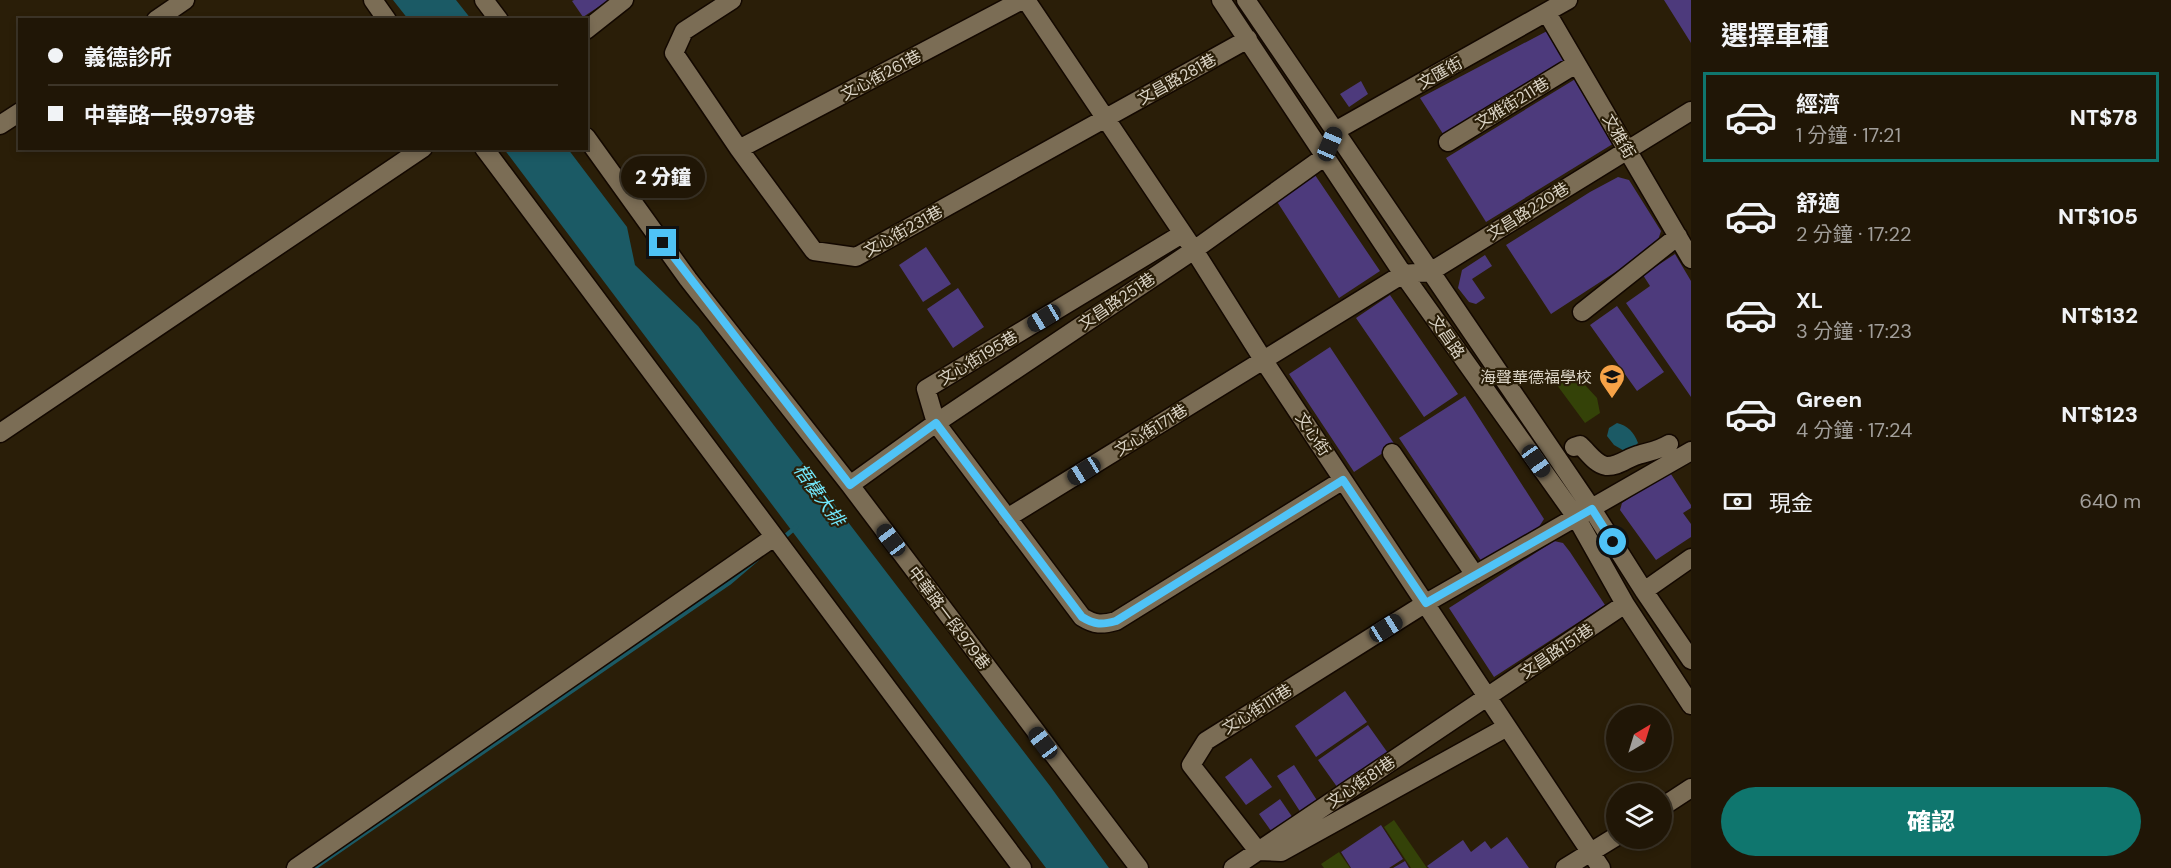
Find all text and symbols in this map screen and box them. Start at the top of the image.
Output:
text: 選擇車種 [1721,18,1829,53]
text: 義德診所 [84,43,172,72]
street label: 文心街261巷 [837,45,925,105]
street label: 文昌路281巷 [1134,49,1220,109]
street label: 文匯街 [1414,52,1466,94]
street label: 文雅街211巷 [1471,73,1553,133]
icon: car [1724,90,1778,144]
text: 經濟 [1796,90,1840,119]
text: 中華路一段979巷 [84,101,255,130]
text: NT$78 [2070,103,2138,132]
street label: 文雅街 [1598,110,1640,162]
text: 1 分鐘 · 17:21 [1796,122,1901,148]
car [1315,124,1345,164]
callout: 2 分鐘 [621,156,705,198]
text: 2 分鐘 [635,164,691,190]
street label: 文昌路220巷 [1483,177,1573,245]
icon: car [1724,189,1778,243]
text: 舒適 [1796,189,1840,218]
street label: 文心街231巷 [860,201,946,261]
text: NT$105 [2058,202,2138,231]
text: 2 分鐘 · 17:22 [1796,221,1911,247]
route end [649,229,676,256]
street label: 文昌路251巷 [1075,268,1159,334]
text: XL [1796,286,1823,315]
icon: car [1724,288,1778,342]
car [1024,301,1064,335]
text: NT$132 [2061,301,2138,330]
street label: 文昌路 [1425,311,1469,363]
text: 3 分鐘 · 17:23 [1796,318,1912,344]
street label: 文心街195巷 [935,326,1021,390]
school or university icon: 海聲華德福學校 [1597,362,1627,400]
place label: 海聲華德福學校 [1480,367,1592,388]
text: Green [1796,385,1862,414]
icon: car [1724,387,1778,441]
street label: 文心街171巷 [1110,399,1192,461]
text: NT$123 [2061,400,2138,429]
street label: 文心街 [1291,408,1335,460]
text: 4 分鐘 · 17:24 [1796,417,1912,443]
car [1518,441,1554,481]
car [1064,454,1104,488]
water label: 梧棲大排 [788,459,851,533]
icon: cash [1721,485,1754,518]
text: 640 m [2079,488,2141,514]
text: 現金 [1769,489,1813,518]
car [873,520,909,560]
route start [1599,528,1626,555]
street label: 中華路一段979巷 [903,562,995,674]
car [1366,611,1406,645]
street label: 文昌路151巷 [1516,619,1598,683]
street label: 文心街111巷 [1218,679,1296,739]
north arrow [1606,705,1672,771]
map controls [1606,705,1672,849]
car [1025,723,1061,763]
street label: 文心街81巷 [1323,751,1399,813]
button: layers [1606,783,1672,849]
button: 確認 [1721,787,2141,856]

